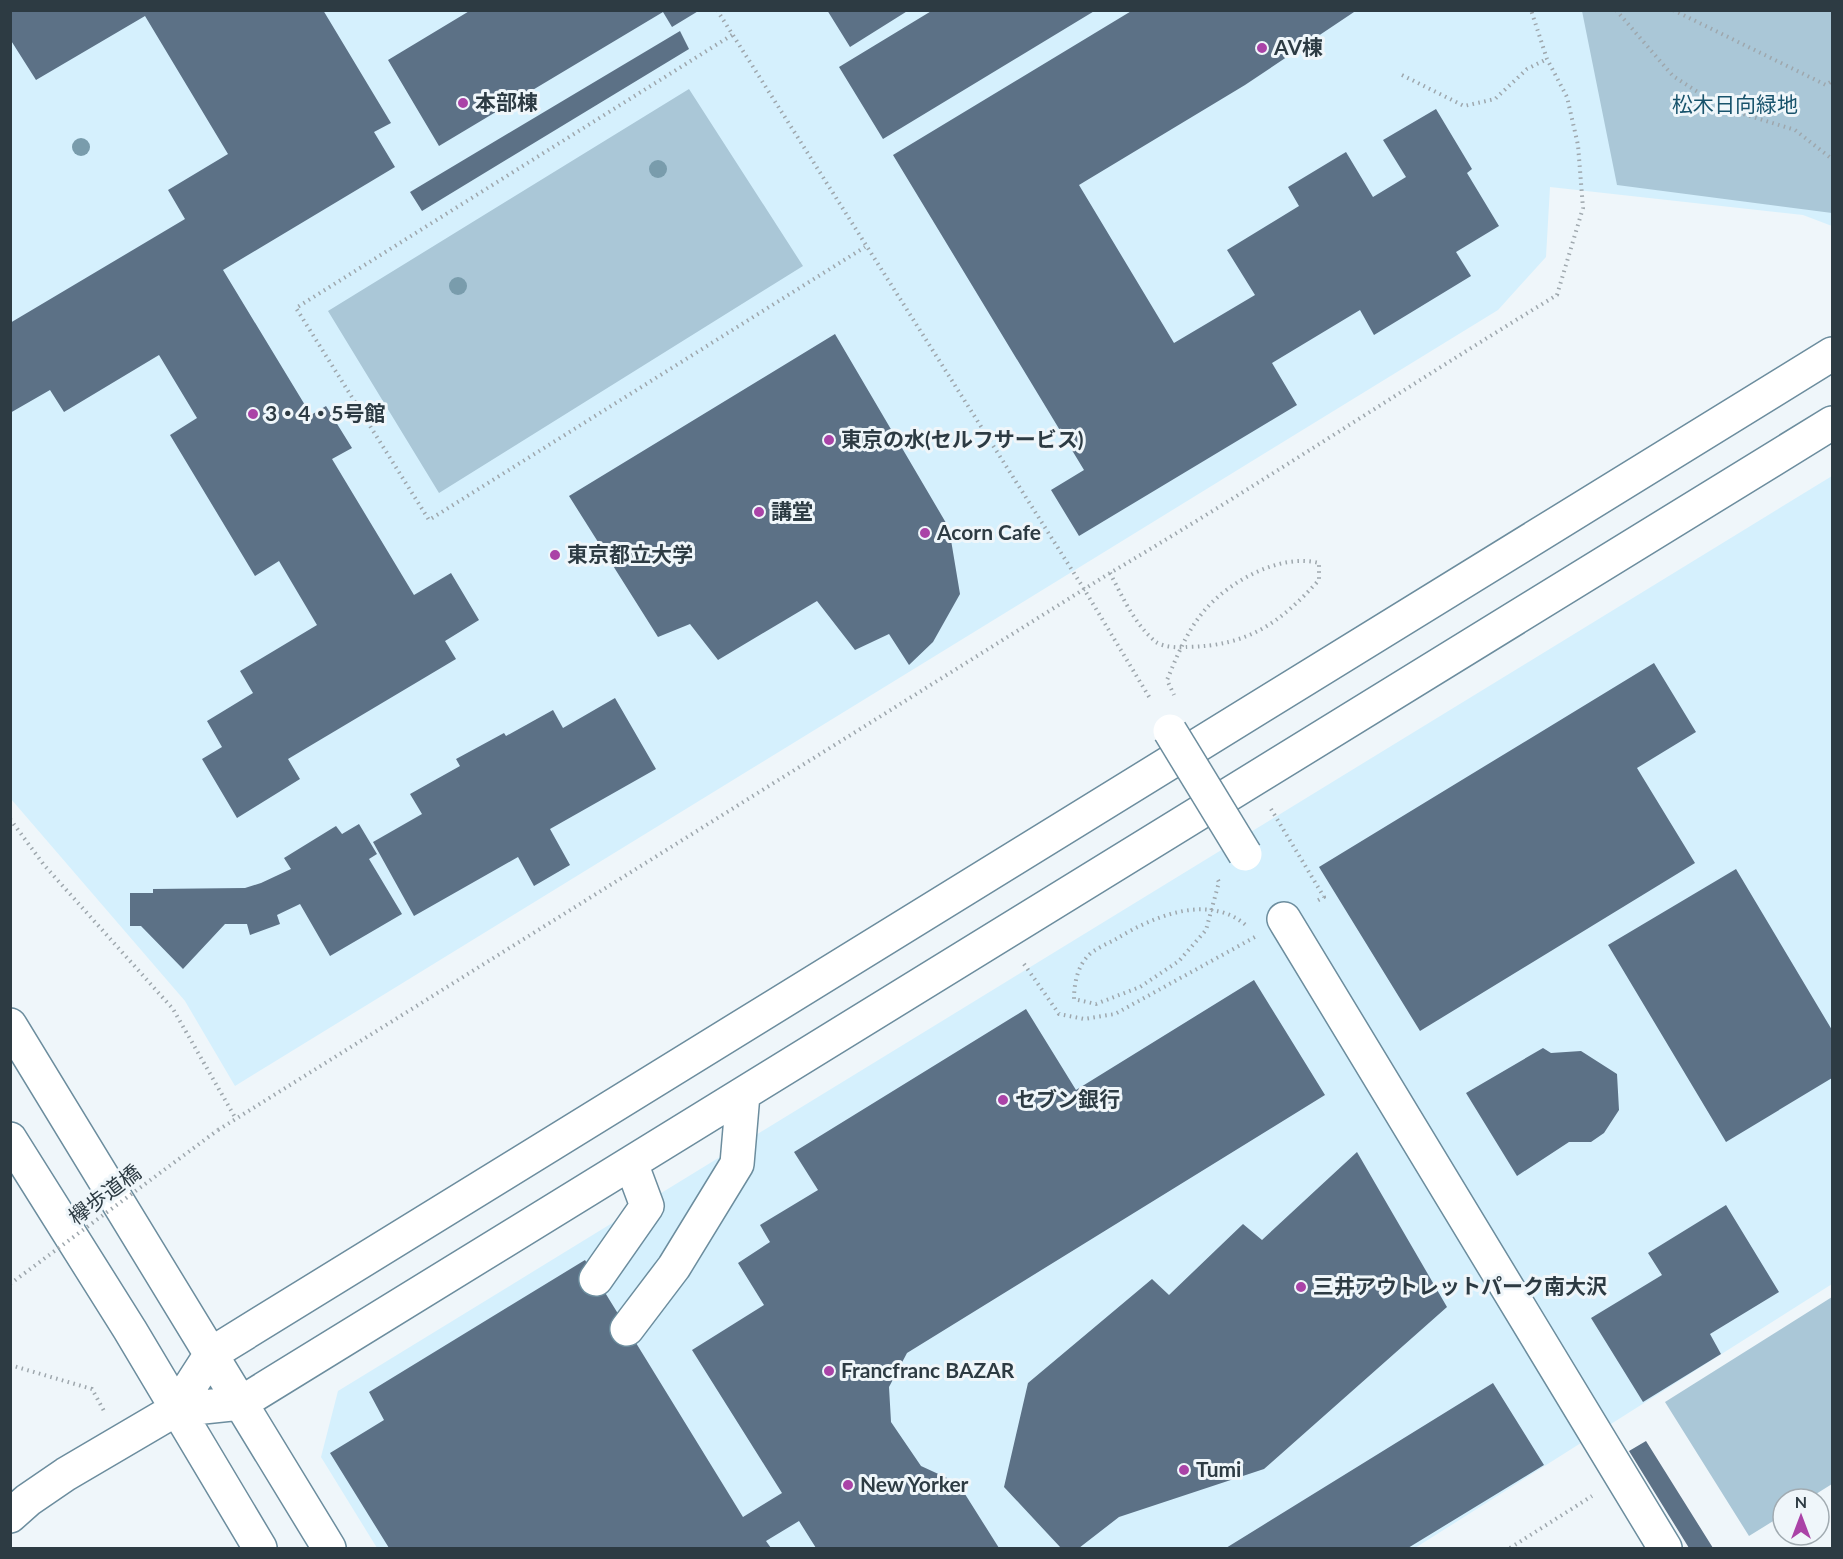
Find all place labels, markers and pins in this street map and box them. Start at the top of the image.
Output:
place label: AV棟 [1273,34,1323,59]
marker: AV棟 [1255,41,1269,55]
place label: 本部棟 [475,89,538,114]
marker: 本部棟 [456,96,470,110]
place label: 3・4・5号館 [265,400,386,425]
marker: 3・4・5号館 [246,407,260,421]
place label: 東京の水(セルフサービス) [841,426,1084,451]
marker: 東京の水(セルフサービス) [822,433,836,447]
place label: 講堂 [771,498,813,523]
marker: 講堂 [752,505,766,519]
place label: Acorn Cafe [936,519,1041,544]
marker: Acorn Cafe [918,526,932,540]
place label: 東京都立大学 [567,541,693,566]
marker: 東京都立大学 [548,548,562,562]
place label: セブン銀行 [1015,1086,1120,1111]
marker: セブン銀行 [996,1093,1010,1107]
place label: 三井アウトレットパーク南大沢 [1313,1273,1607,1298]
marker: 三井アウトレットパーク南大沢 [1294,1280,1308,1294]
place label: Francfranc BAZAR [841,1357,1015,1382]
marker: Francfranc BAZAR [822,1364,836,1378]
place label: Tumi [1196,1456,1241,1481]
marker: Tumi [1177,1463,1191,1477]
place label: New Yorker [860,1471,969,1496]
marker: New Yorker [841,1478,855,1492]

